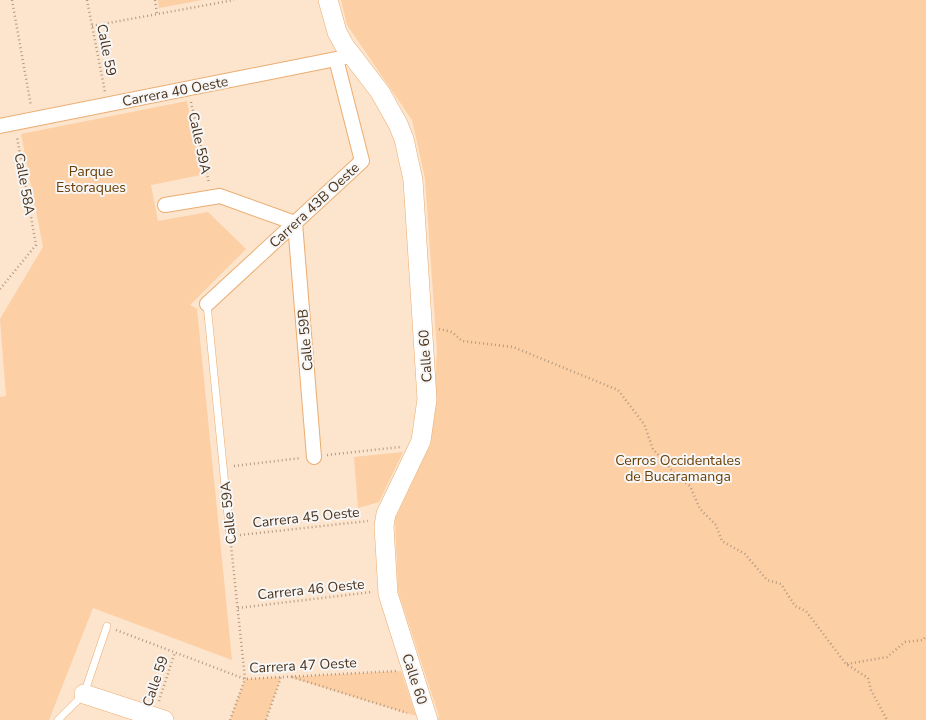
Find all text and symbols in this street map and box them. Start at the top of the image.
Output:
street label: Calle 59 [92,22,121,78]
street label: Carrera 40 Oeste [121,72,230,111]
street label: Calle 59A [184,110,215,176]
street label: Calle 58A [10,151,39,217]
street label: Carrera 43B Oeste [265,159,364,252]
park label: Parque Estoraques [56,162,126,197]
street label: Calle 59B [293,308,318,372]
street label: Calle 60 [414,329,437,383]
park label: Cerros Occidentales de Bucaramanga [615,451,741,486]
street label: Calle 59A [216,481,241,545]
street label: Carrera 45 Oeste [252,502,360,533]
street label: Carrera 46 Oeste [257,574,365,605]
street label: Calle 60 [397,651,432,707]
street label: Calle 59 [138,653,173,709]
street label: Carrera 47 Oeste [249,653,357,678]

